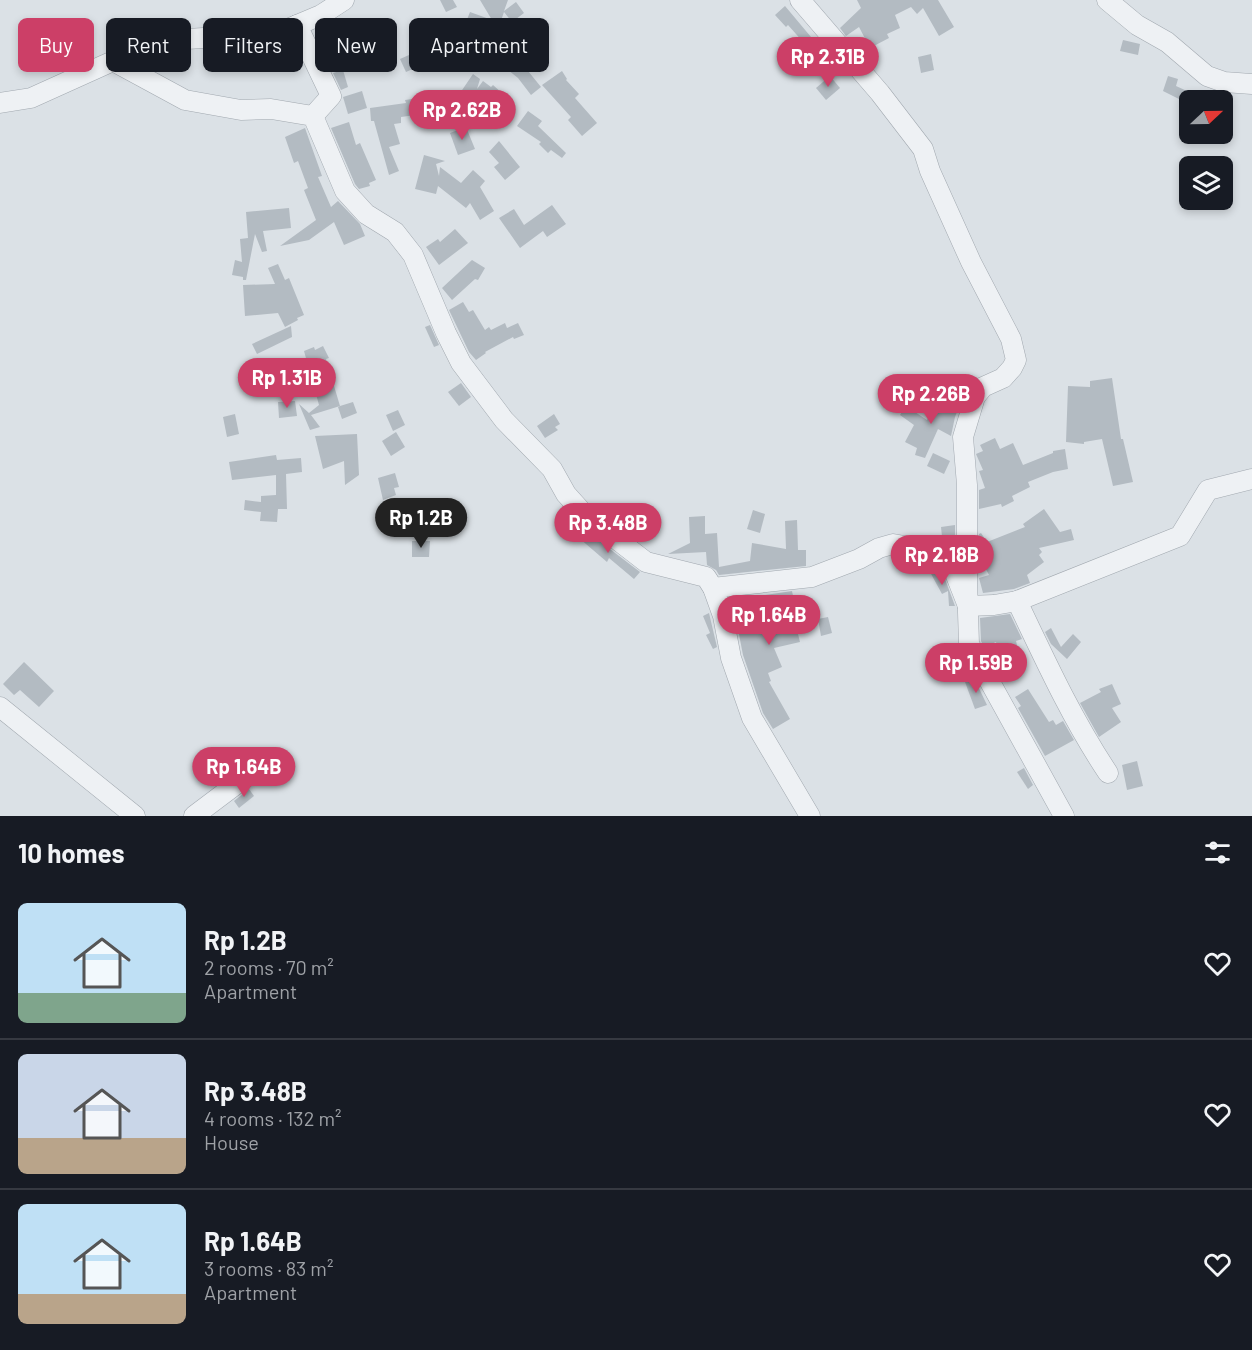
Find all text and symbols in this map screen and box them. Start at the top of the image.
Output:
chip: Buy [18,18,94,72]
chip: Rent [106,18,191,72]
chip: Filters [203,18,303,72]
chip: New [315,18,397,72]
chip: Apartment [409,18,549,72]
pin: Rp 2.31B [766,37,890,88]
text: Rp 2.31B [791,44,865,68]
pin: Rp 2.62B [400,90,524,141]
north arrow [1179,90,1233,144]
map controls [1179,90,1233,210]
text: Rp 2.62B [423,97,501,121]
button: layers [1179,156,1233,210]
pin: Rp 1.31B [225,358,349,409]
text: Rp 1.31B [252,365,322,389]
pin: Rp 2.26B [869,374,993,425]
text: Rp 2.26B [892,381,970,405]
pin: Rp 1.2B [366,498,476,549]
pin: Rp 3.48B [546,503,670,554]
text: Rp 1.2B [389,505,453,529]
text: Rp 3.48B [568,510,648,534]
pin: Rp 2.18B [880,535,1004,586]
text: Rp 2.18B [905,542,979,566]
pin: Rp 1.64B [707,595,831,646]
text: Rp 1.64B [731,602,807,626]
pin: Rp 1.59B [914,643,1038,694]
text: Rp 1.59B [939,650,1013,674]
pin: Rp 1.64B [182,747,306,798]
text: Rp 1.64B [206,754,282,778]
icon: filters [1201,836,1234,869]
text: 10 homes [18,837,125,868]
text: Rp 1.2B [204,924,287,955]
icon: home [66,927,138,999]
icon: heart [1201,947,1234,980]
text: 2 rooms · 70 m² [204,955,334,979]
text: Apartment [204,979,297,1003]
text: Rp 3.48B [204,1075,307,1106]
icon: home [66,1078,138,1150]
icon: heart [1201,1098,1234,1131]
text: 4 rooms · 132 m² [204,1106,341,1130]
text: House [204,1130,259,1154]
text: Rp 1.64B [204,1225,302,1256]
icon: home [66,1228,138,1300]
icon: heart [1201,1248,1234,1281]
text: 3 rooms · 83 m² [204,1256,333,1280]
text: Apartment [204,1280,297,1304]

